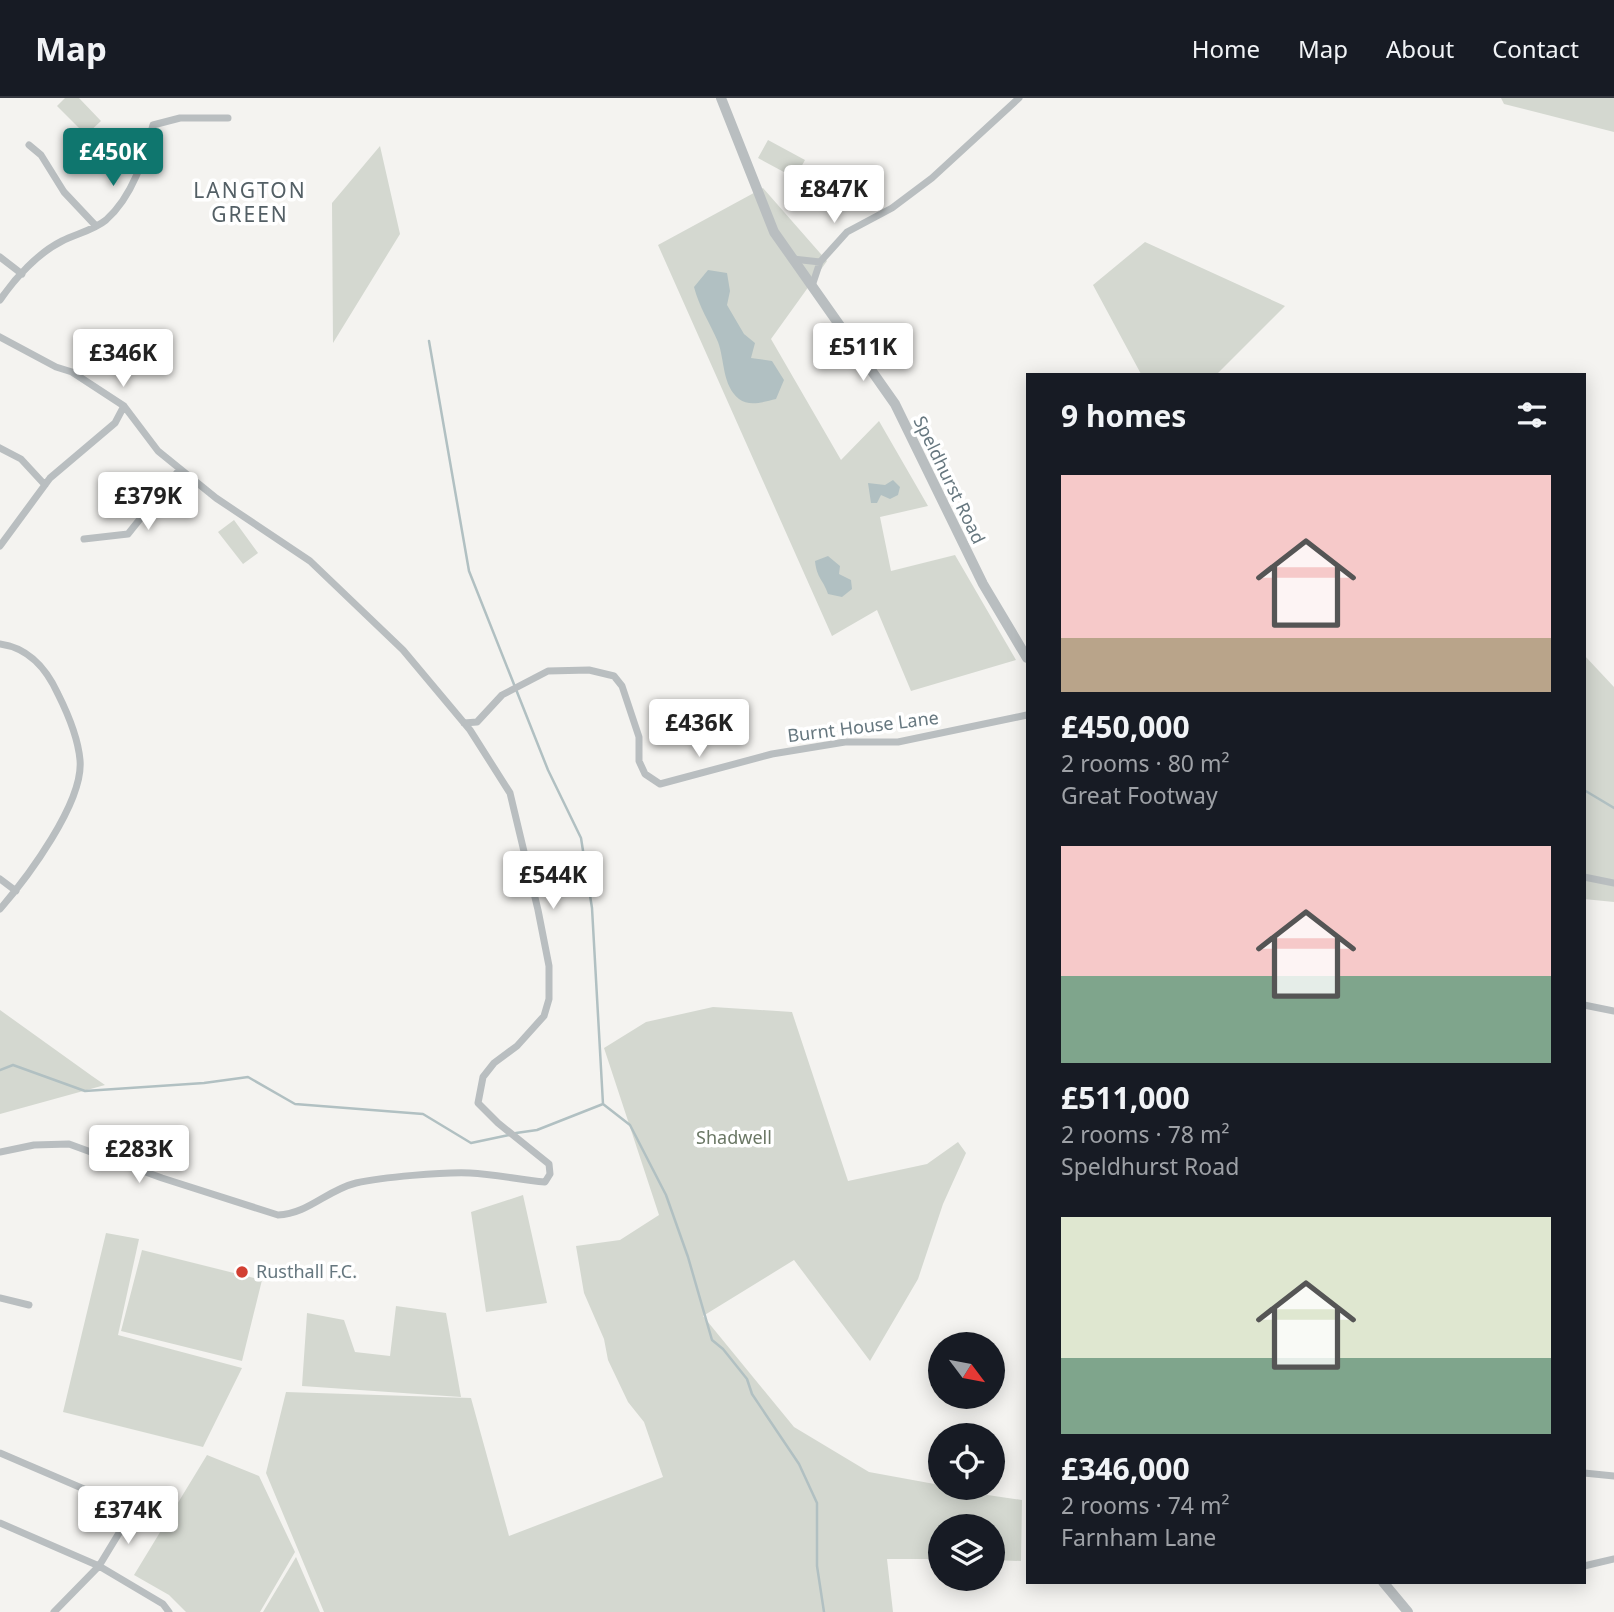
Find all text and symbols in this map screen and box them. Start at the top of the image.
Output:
text: Map [35,26,107,71]
text: Home [1192,32,1260,65]
text: Map [1298,32,1348,65]
text: About [1386,32,1454,65]
text: Contact [1492,32,1579,65]
pin: £450K [64,129,162,188]
text: £450K [79,135,147,167]
pin: £847K [785,166,883,225]
text: £847K [800,172,868,204]
district label: LANGTON GREEN [193,176,307,228]
pin: £511K [814,324,912,383]
pin: £346K [74,330,172,389]
text: £511K [829,330,897,362]
text: £346K [89,336,157,368]
text: 9 homes [1061,395,1186,436]
icon: filters [1513,396,1551,434]
street label: Speldhurst Road [909,412,991,548]
pin: £379K [99,472,197,532]
text: £379K [114,479,182,511]
icon: home [1243,520,1369,646]
pin: £436K [650,700,748,759]
street label: Burnt House Lane [786,705,940,747]
text: £436K [665,706,733,738]
text: £450,000 [1061,706,1190,747]
text: 2 rooms · 80 m² [1061,747,1230,779]
text: Great Footway [1061,779,1218,811]
pin: £544K [504,852,602,911]
text: £544K [519,858,587,890]
icon: home [1243,891,1369,1017]
text: £511,000 [1061,1077,1190,1118]
text: 2 rooms · 78 m² [1061,1118,1230,1150]
park label: Shadwell [696,1125,772,1149]
pin: £283K [90,1126,188,1185]
text: £283K [105,1132,173,1164]
text: Speldhurst Road [1061,1150,1239,1182]
place label: Rusthall F.C. [256,1259,357,1283]
icon: home [1243,1262,1369,1388]
marker: Rusthall F.C. [234,1264,250,1280]
north arrow [928,1332,1004,1409]
map controls [928,1332,1005,1591]
button: locate [928,1423,1005,1500]
text: £346,000 [1061,1448,1190,1489]
pin: £374K [79,1486,177,1546]
text: 2 rooms · 74 m² [1061,1489,1230,1521]
text: £374K [94,1493,162,1525]
button: layers [928,1514,1005,1591]
text: Farnham Lane [1061,1521,1216,1553]

